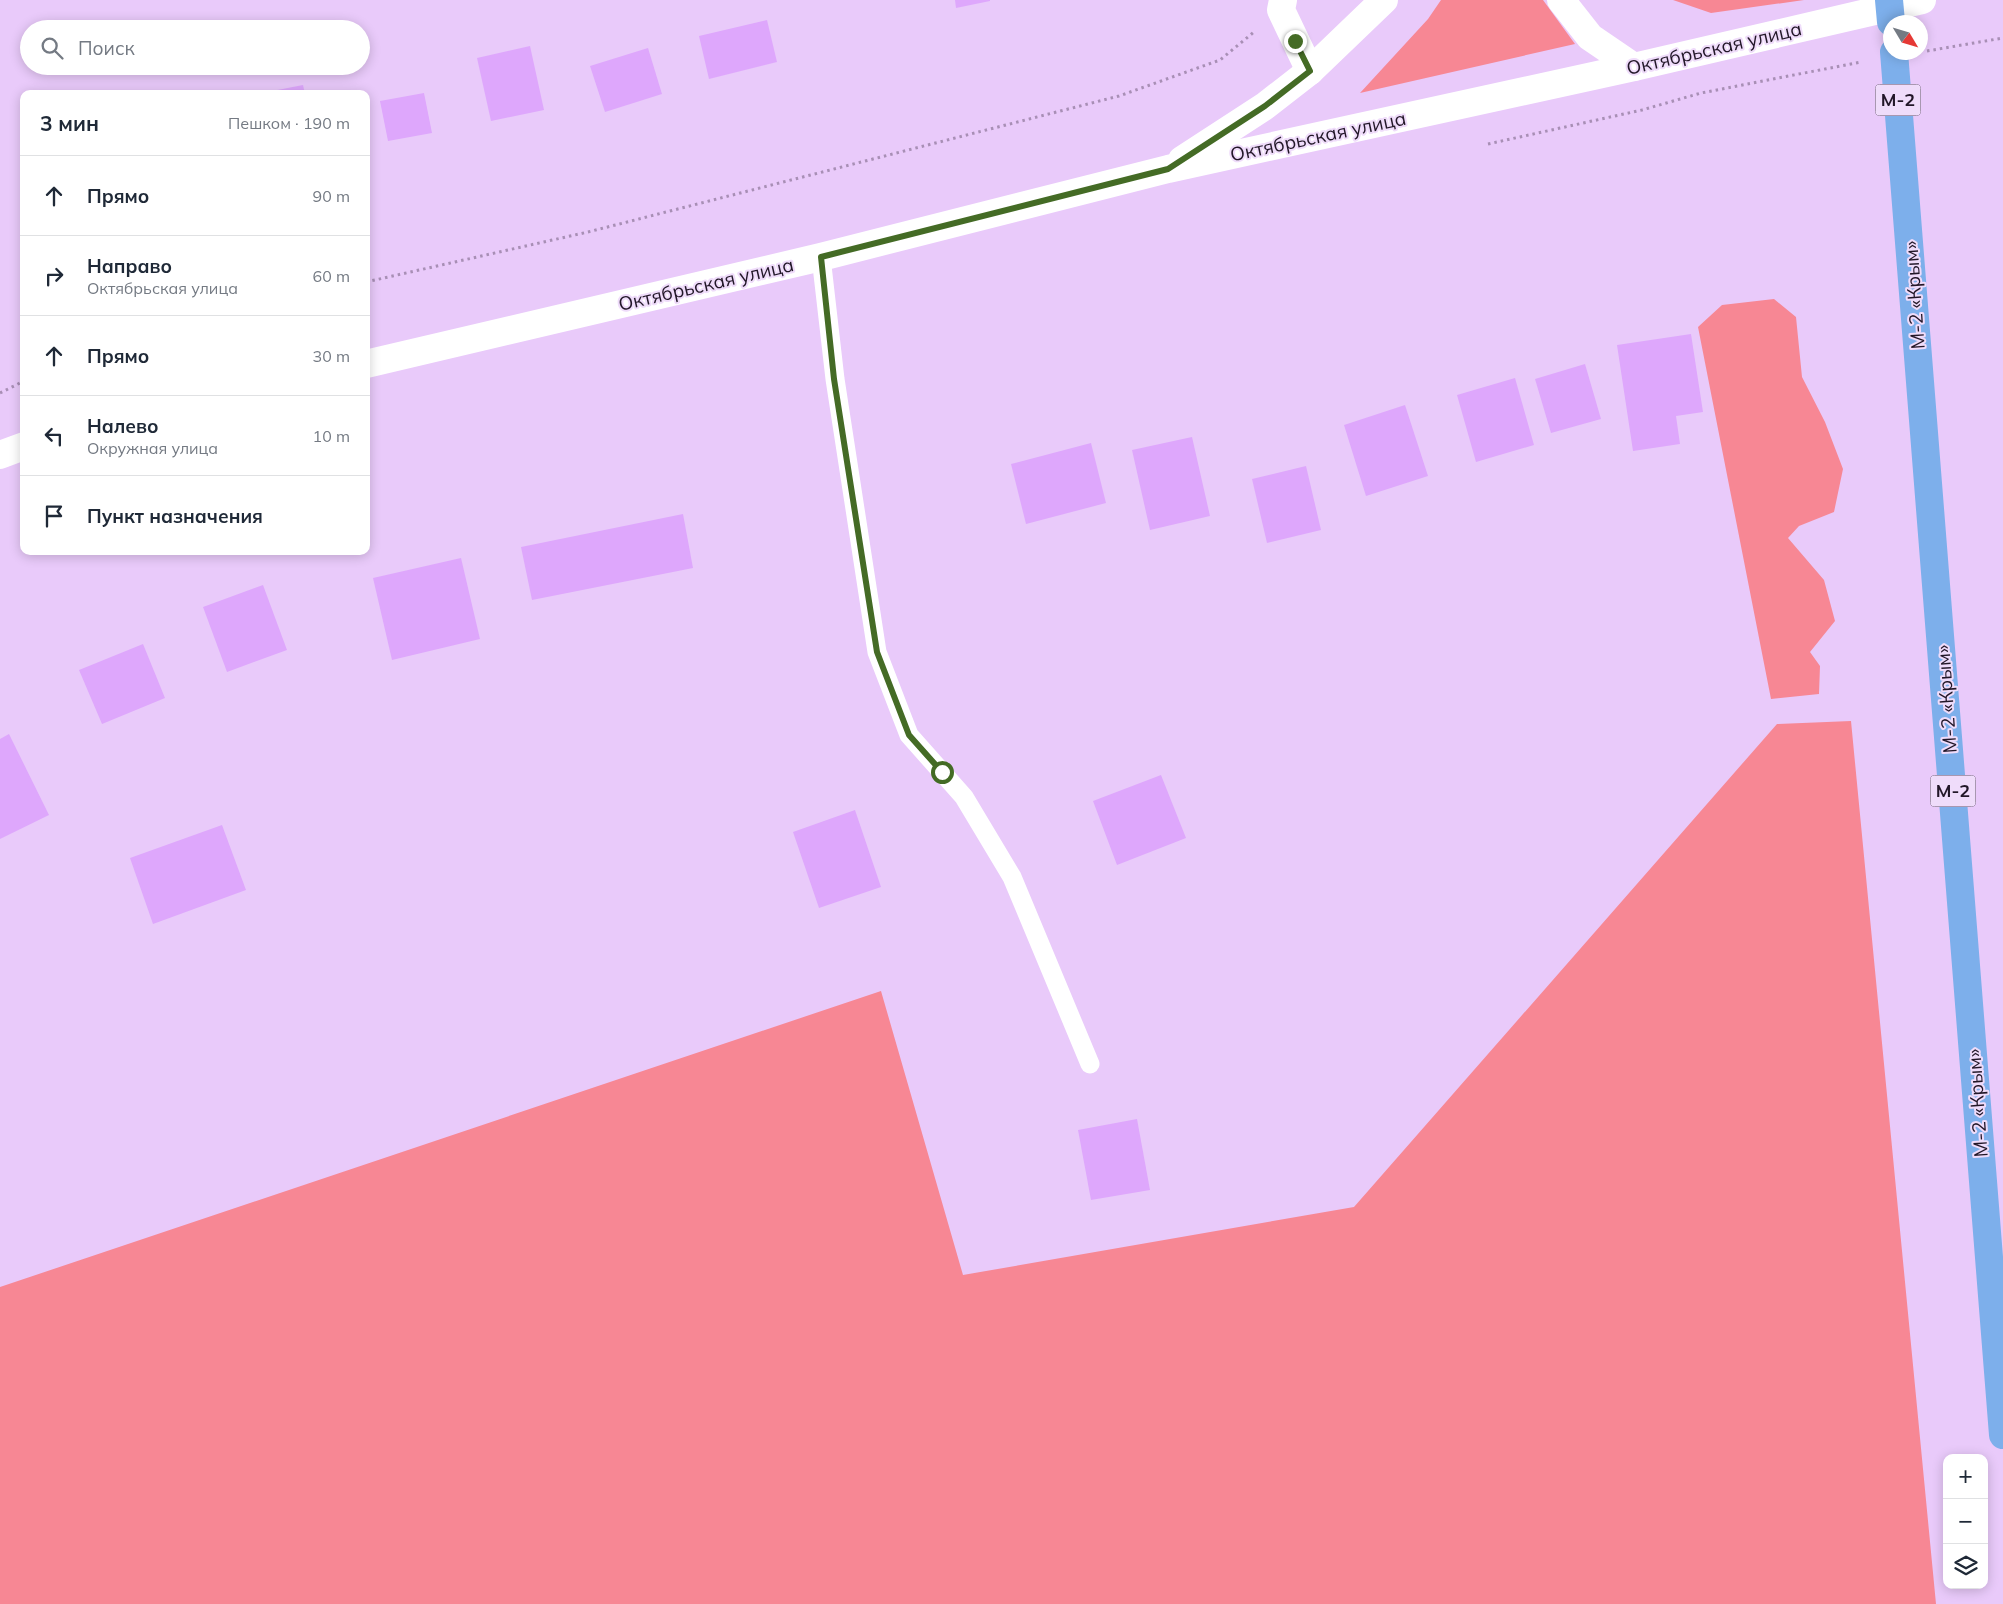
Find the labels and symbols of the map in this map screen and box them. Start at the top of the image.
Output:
north arrow [1883,15,1928,60]
street label: Октябрьская улица [1624,16,1804,80]
route end [1284,30,1307,53]
road number: М-2 [1876,84,1920,116]
street label: Октябрьская улица [1228,106,1408,166]
street label: М-2 «Крым» [1898,240,1930,350]
street label: Октябрьская улица [616,252,796,316]
street label: М-2 «Крым» [1930,644,1962,754]
route start [931,761,954,784]
road number: М-2 [1930,776,1976,806]
street label: М-2 «Крым» [1961,1048,1993,1158]

